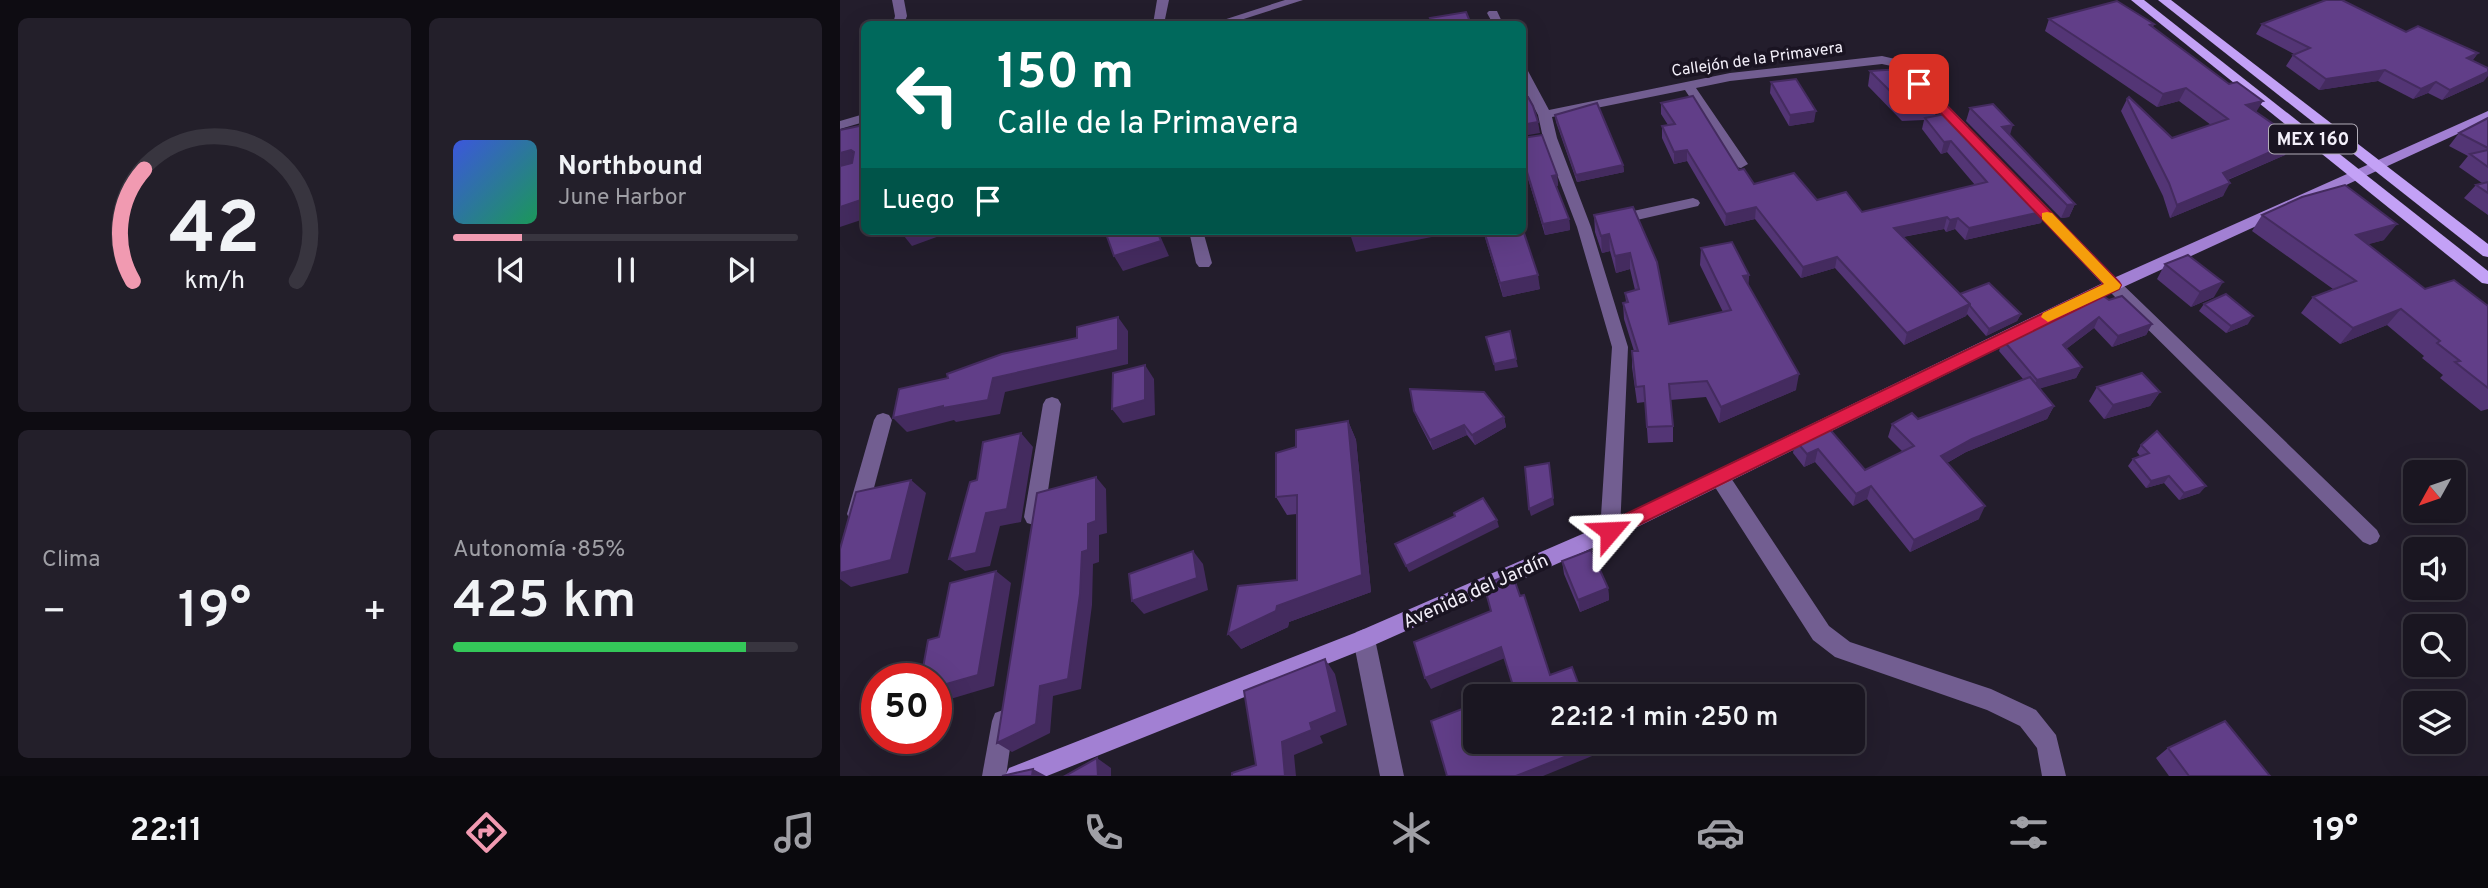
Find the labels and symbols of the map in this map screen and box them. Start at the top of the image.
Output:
street label: Callejón de la Primavera [1670,38,1844,82]
pin [1889,54,1949,114]
road number: MEX 160 [2269,124,2357,154]
north arrow [2403,460,2466,523]
position arrow [1573,494,1647,568]
street label: Avenida del Jardín [1399,549,1552,635]
speed limit sign: 50 [861,663,952,754]

